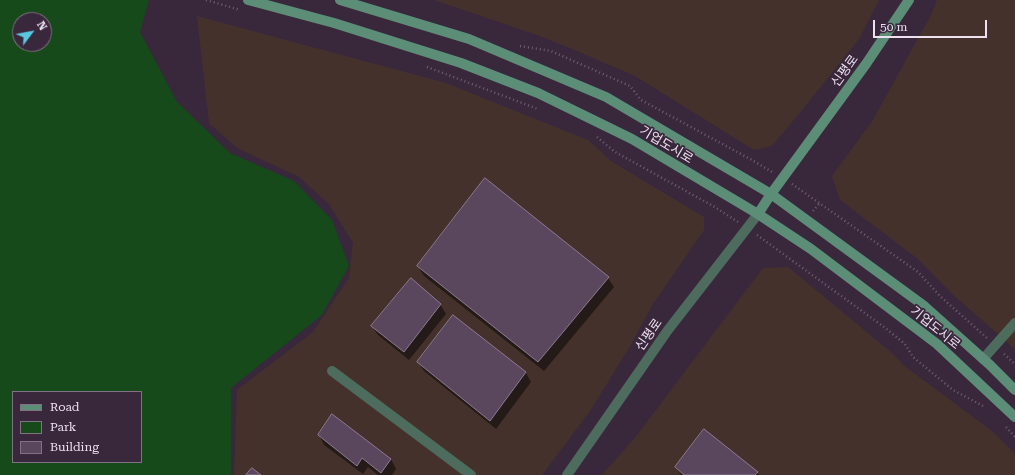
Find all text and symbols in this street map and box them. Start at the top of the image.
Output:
north arrow [12,12,52,52]
scale bar [875,12,989,38]
text: N [34,19,50,33]
text: 50 m [880,20,907,34]
street label: 신평로 [828,52,862,90]
street label: 기업도시로 [636,123,696,167]
street label: 기업도시로 [907,303,963,353]
street label: 신평로 [632,316,666,354]
legend [12,391,142,463]
text: Road [50,400,79,414]
text: Park [50,420,76,434]
text: Building [50,440,99,454]

